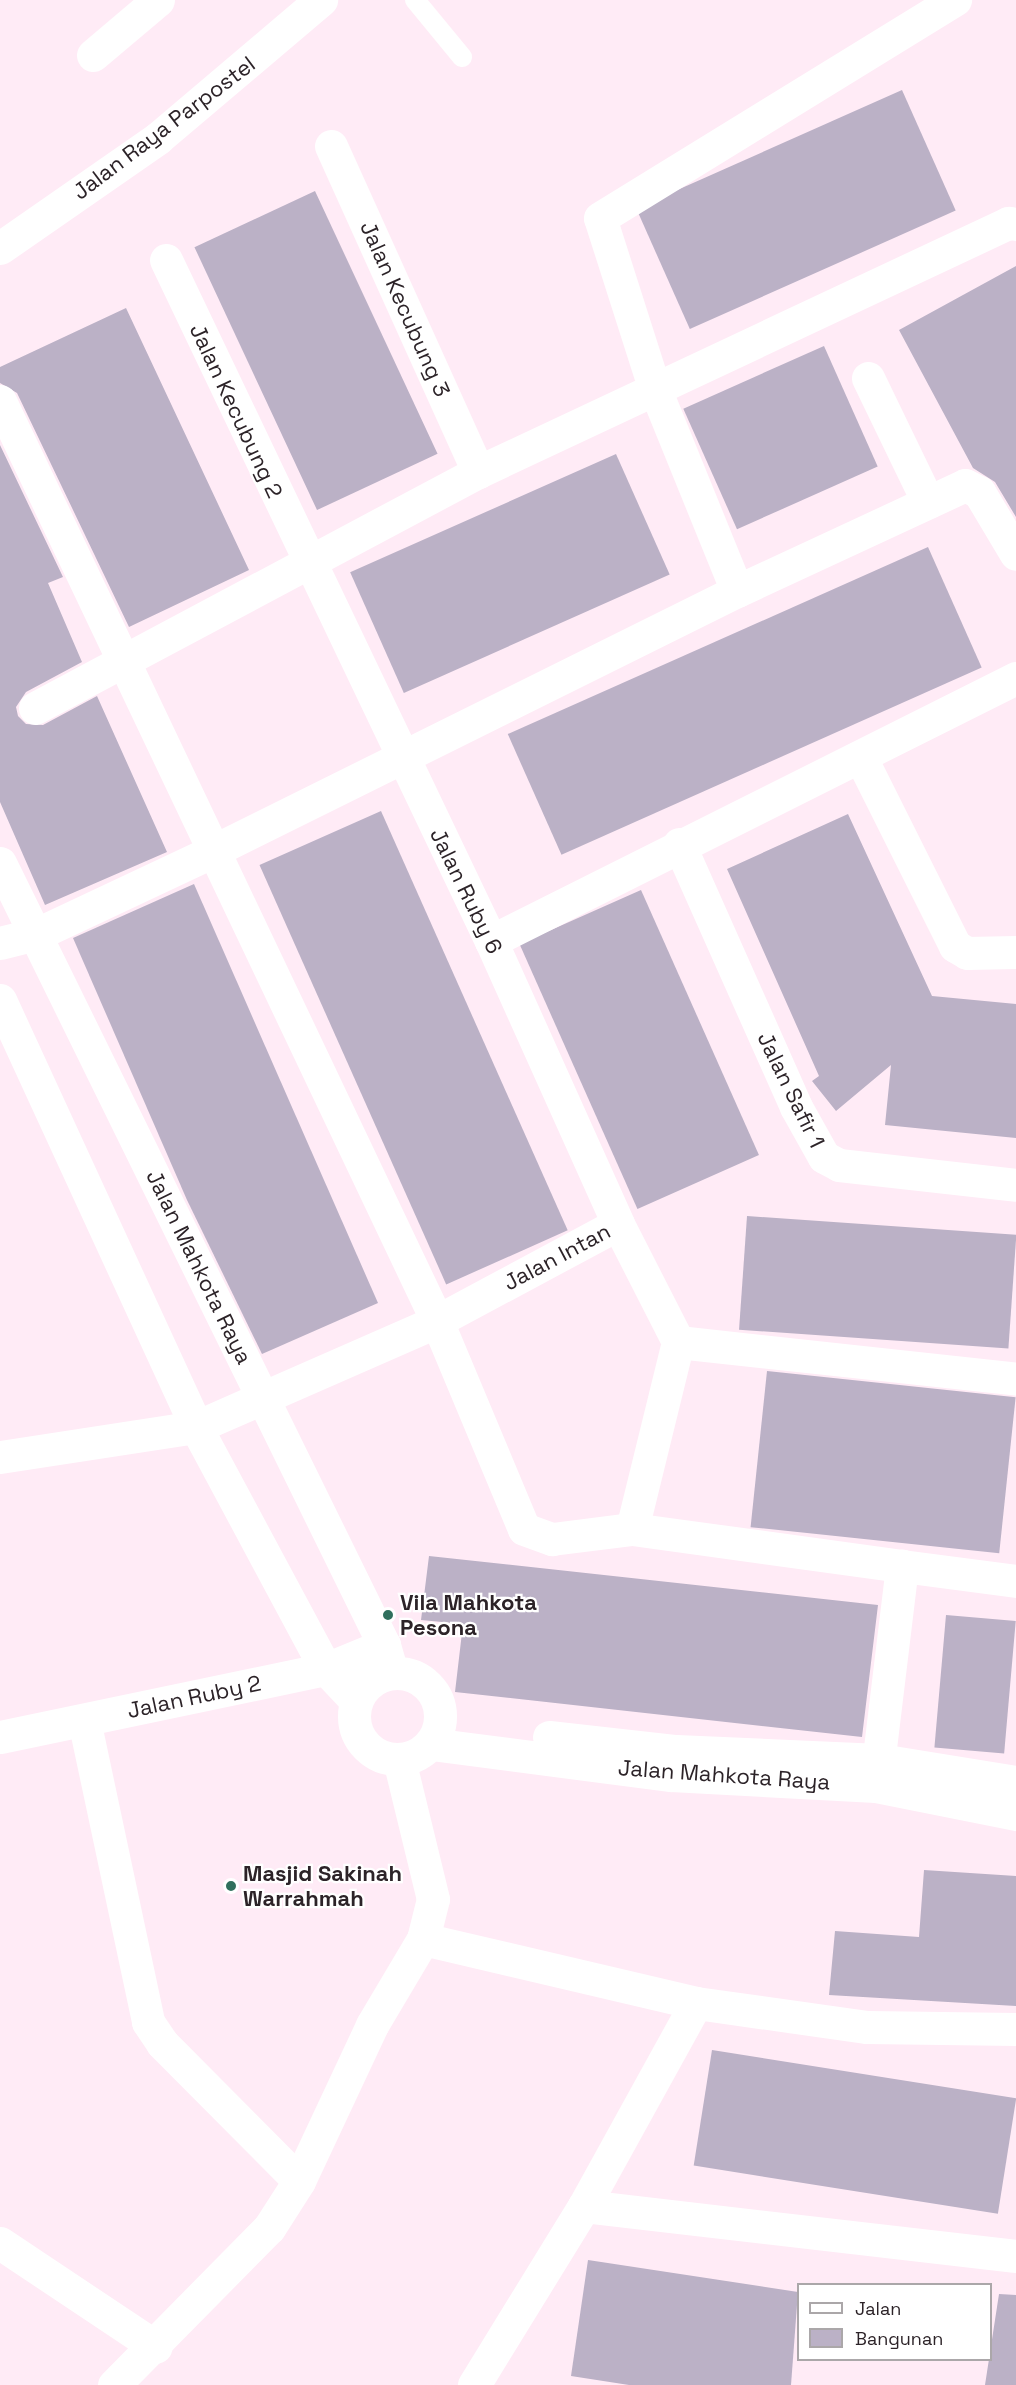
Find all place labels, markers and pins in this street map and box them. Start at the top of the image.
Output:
place label: Vila Mahkota Pesona [400,1589,537,1640]
marker: Vila Mahkota Pesona [381,1608,395,1622]
place label: Masjid Sakinah Warrahmah [243,1860,402,1912]
marker: Masjid Sakinah Warrahmah [224,1879,238,1893]

